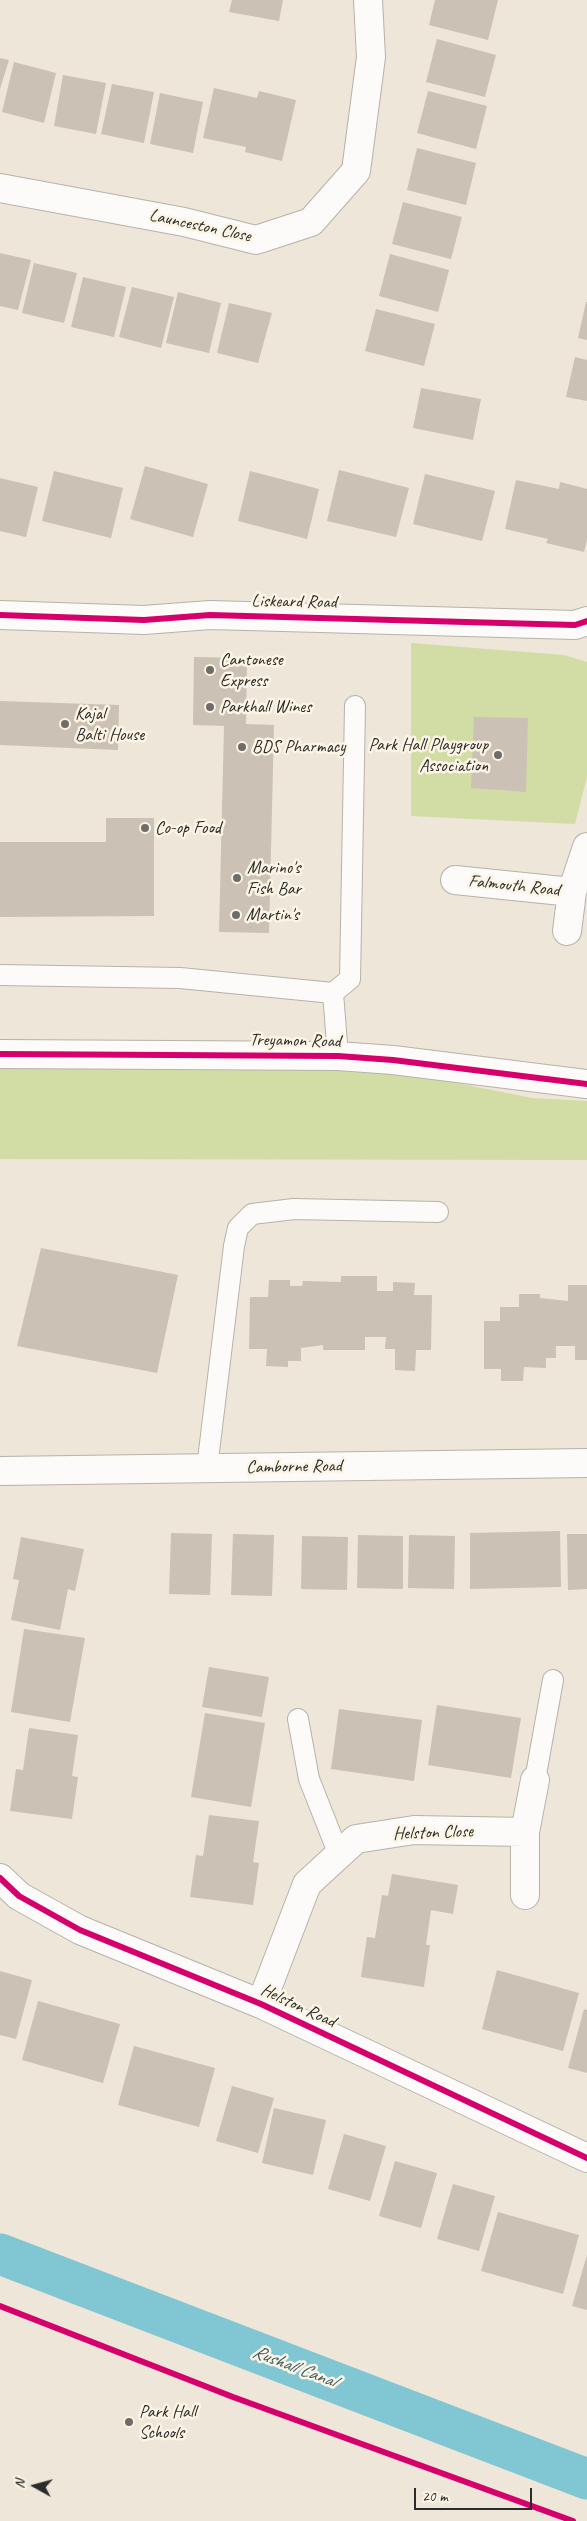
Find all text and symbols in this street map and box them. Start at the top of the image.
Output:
street label: Launceston Close [147,205,253,247]
street label: Liskeard Road [251,590,337,614]
place label: Cantonese Express [220,649,283,692]
marker: Cantonese Express [204,664,216,676]
place label: Parkhall Wines [220,696,311,718]
marker: Parkhall Wines [204,701,216,713]
place label: Kajal Balti House [75,703,144,746]
marker: Kajal Balti House [59,718,71,730]
place label: Park Hall Playgroup Association [368,734,488,776]
place label: BDS Pharmacy [252,736,345,758]
marker: BDS Pharmacy [236,741,248,753]
marker: Park Hall Playgroup Association [492,749,504,761]
place label: Co-op Food [155,817,221,839]
marker: Co-op Food [139,822,151,834]
place label: Marino's Fish Bar [247,857,301,900]
street label: Falmouth Road [467,870,561,902]
marker: Marino's Fish Bar [231,872,243,884]
place label: Martin's [246,904,299,926]
marker: Martin's [230,909,242,921]
street label: Treyamon Road [249,1029,341,1053]
street label: Camborne Road [246,1455,342,1479]
street label: Helston Close [393,1821,473,1845]
street label: Helston Road [257,1979,339,2033]
water label: Rushall Canal [249,2341,339,2393]
place label: Park Hall Schools [139,2401,196,2444]
marker: Park Hall Schools [123,2416,135,2428]
north arrow [10,2461,60,2511]
scale bar [417,2478,534,2510]
text: N [11,2479,29,2489]
text: 20 m [422,2487,448,2506]

